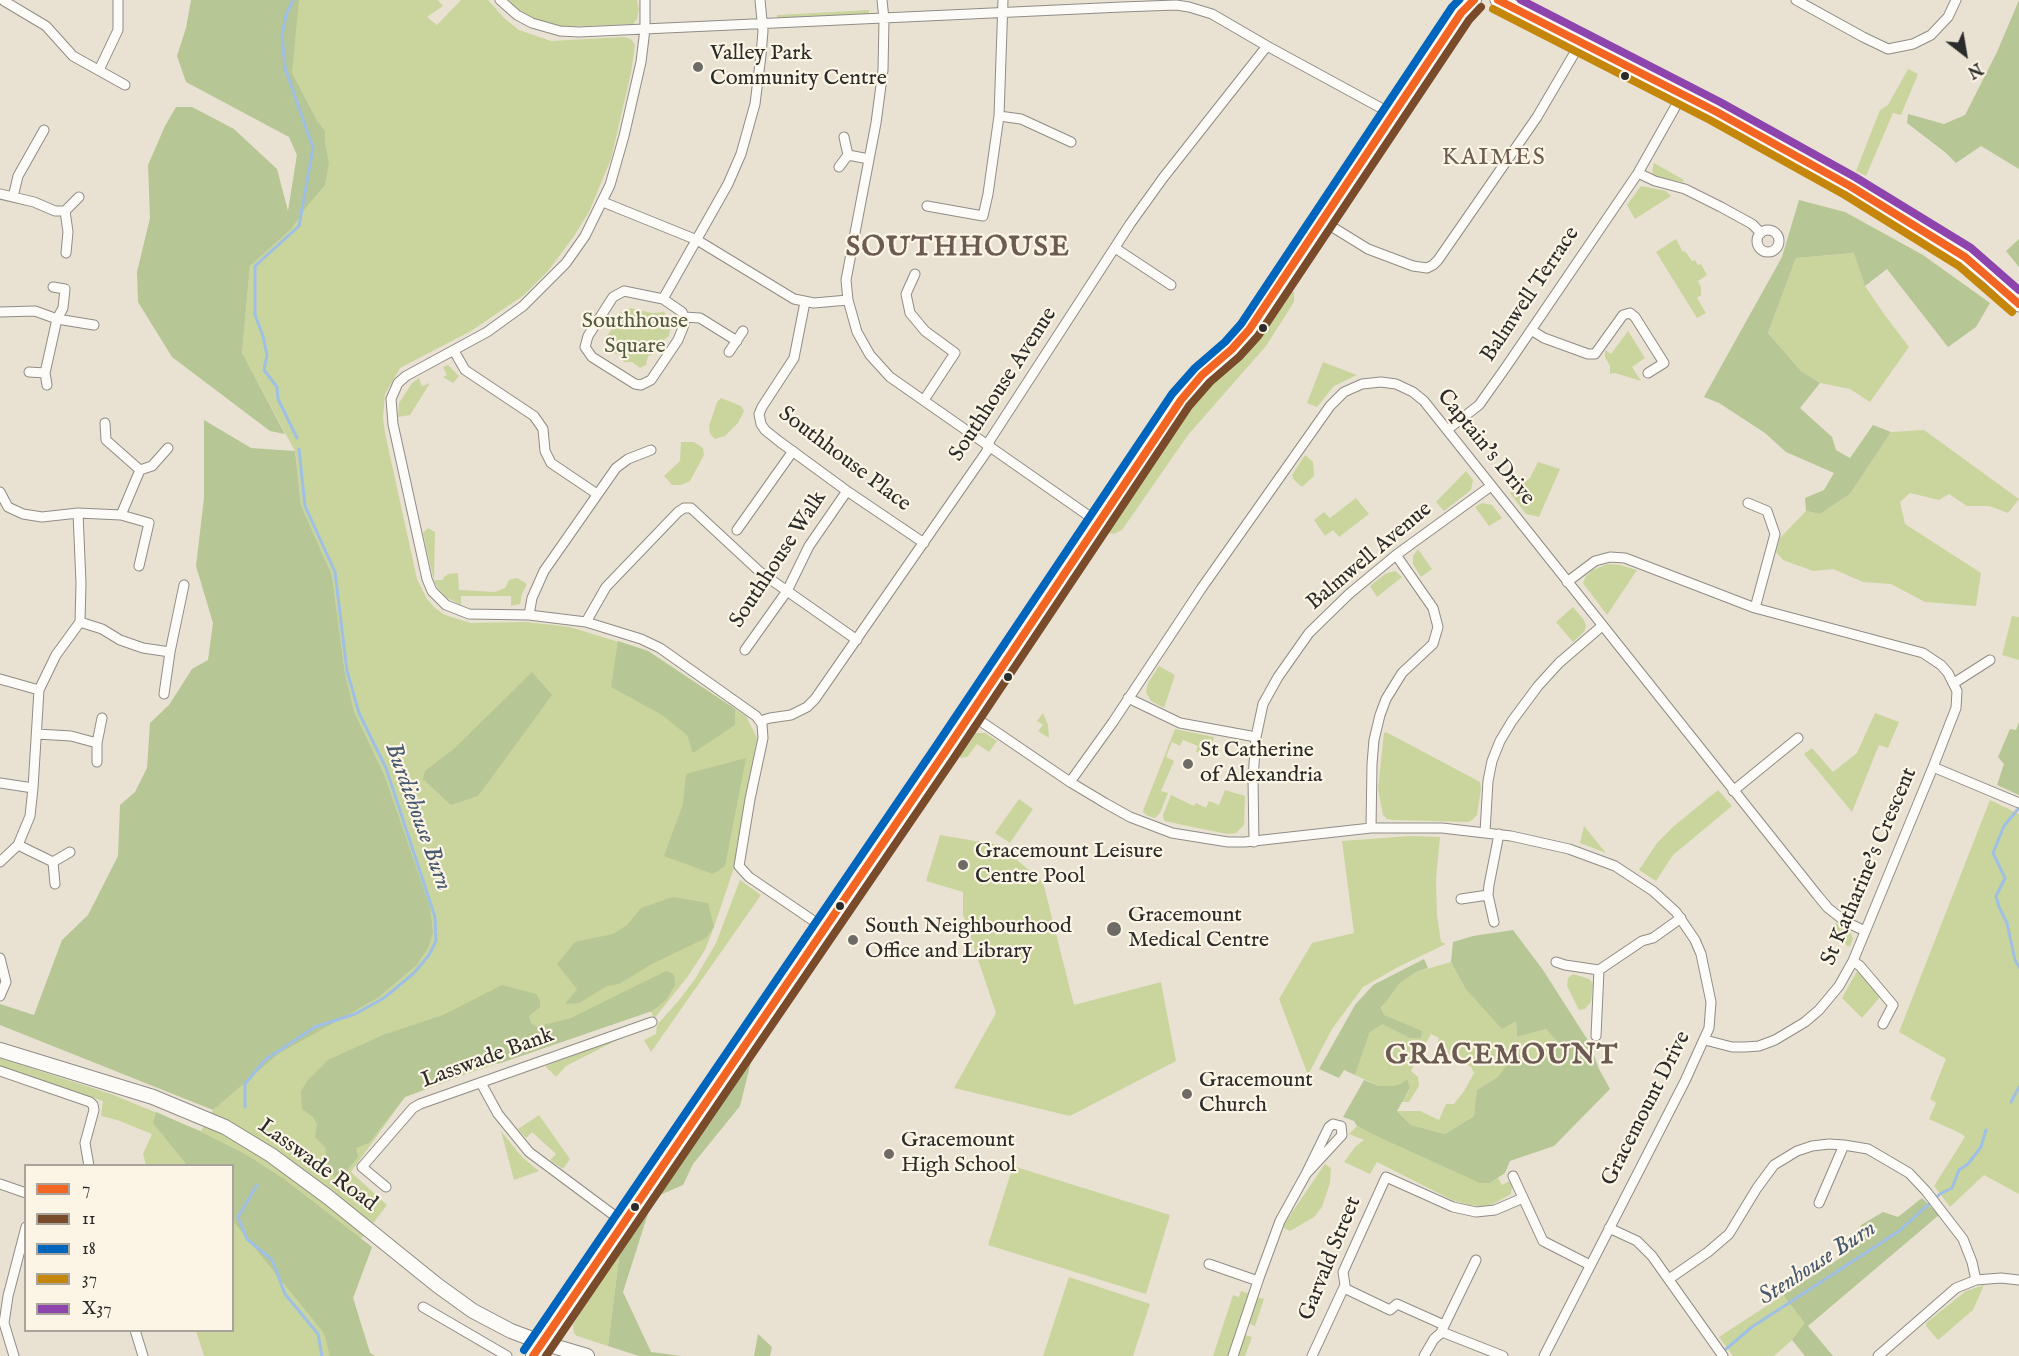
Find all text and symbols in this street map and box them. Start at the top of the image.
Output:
north arrow [1935,24,1995,84]
place label: Valley Park Community Centre [710,41,887,92]
text: N [1963,57,1985,82]
marker: Valley Park Community Centre [691,60,705,74]
unlabelled marker [1619,70,1631,82]
district label: KAIMES [1442,145,1546,173]
street label: Balmwell Terrace [1476,222,1586,368]
district label: SOUTHHOUSE [846,232,1070,266]
street label: Southhouse Avenue [944,303,1064,467]
park label: Southhouse Square [582,309,688,360]
unlabelled marker [1257,322,1269,334]
street label: Captain's Drive [1430,385,1540,511]
street label: Southhouse Place [773,402,915,518]
street label: Southhouse Walk [725,487,833,633]
street label: Balmwell Avenue [1302,497,1438,617]
unlabelled marker [1002,671,1014,683]
place label: St Catherine of Alexandria [1200,738,1323,790]
water label: Burdiehouse Burn [377,739,457,895]
marker: St Catherine of Alexandria [1181,757,1195,771]
street label: St Katharine's Crescent [1816,764,1924,970]
place label: Gracemount Leisure Centre Pool [975,839,1163,890]
marker: Gracemount Leisure Centre Pool [956,858,970,872]
unlabelled marker [834,900,846,912]
place label: Gracemount Medical Centre [1128,903,1269,954]
place label: South Neighbourhood Office and Library [865,914,1072,966]
marker: Gracemount Medical Centre [1105,920,1123,938]
marker: South Neighbourhood Office and Library [846,933,860,947]
street label: Lasswade Bank [418,1023,558,1095]
street label: Gracemount Drive [1597,1027,1697,1191]
district label: GRACEMOUNT [1385,1040,1619,1074]
place label: Gracemount Church [1199,1068,1313,1120]
marker: Gracemount Church [1180,1087,1194,1101]
street label: Lasswade Road [252,1114,382,1218]
place label: Gracemount High School [901,1128,1016,1180]
marker: Gracemount High School [882,1147,896,1161]
legend [24,1164,234,1332]
text: 7 [82,1178,90,1201]
street label: Garvald Street [1294,1193,1368,1325]
unlabelled marker [629,1201,641,1213]
text: 11 [82,1208,95,1231]
water label: Stenhouse Burn [1754,1215,1882,1313]
text: 18 [82,1238,96,1261]
text: 37 [82,1268,97,1291]
text: X37 [82,1298,112,1321]

